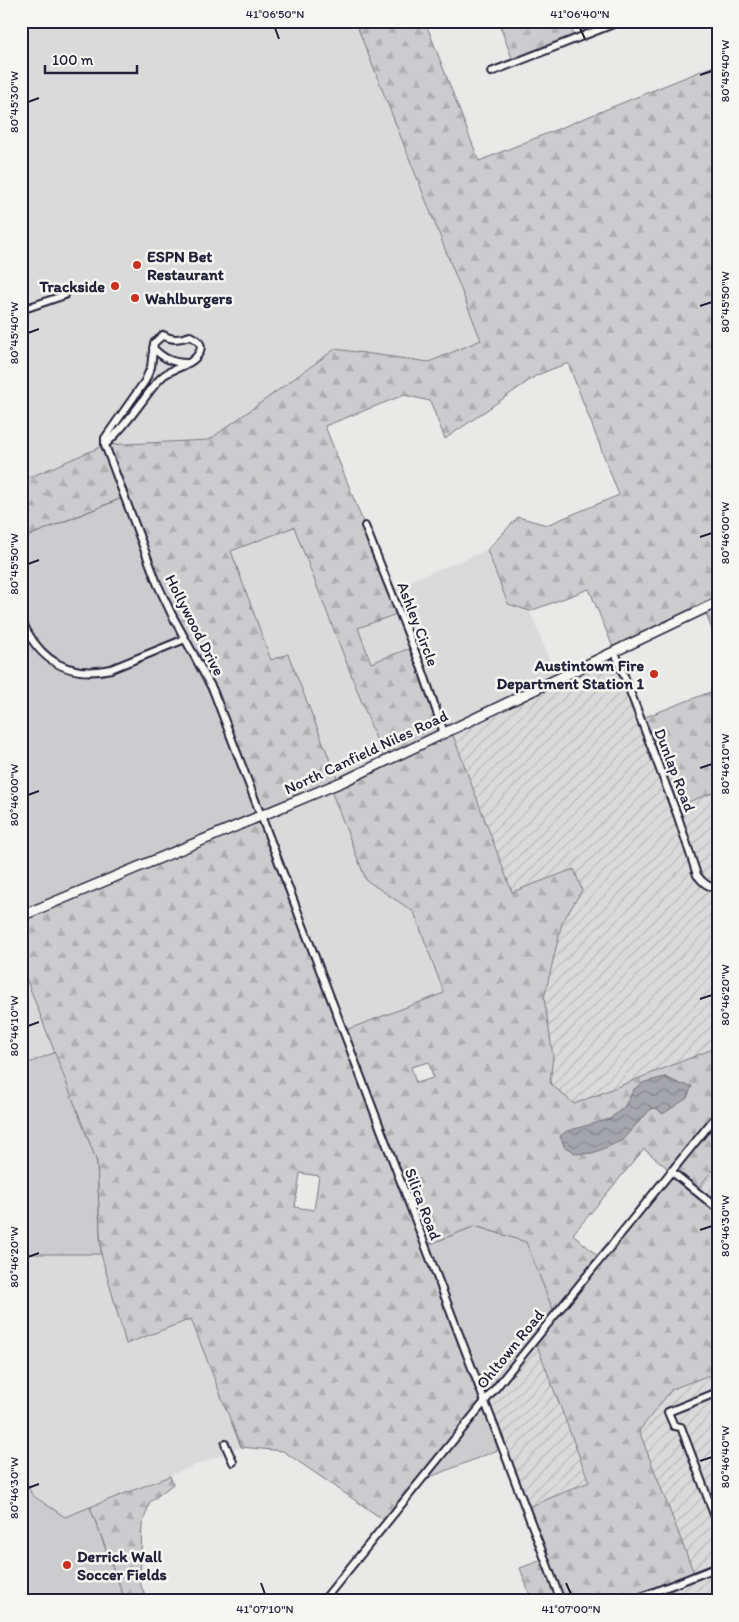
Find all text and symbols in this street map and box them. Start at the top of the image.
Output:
text: 41°06'50"N [246,7,304,21]
text: 41°06'40"N [550,7,610,21]
text: 80°45'40"W [718,40,732,102]
scale bar [45,42,138,74]
text: 100 m [52,51,94,69]
text: 80°45'30"W [7,71,21,133]
place label: ESPN Bet Restaurant [147,247,224,284]
marker: ESPN Bet Restaurant [131,259,143,271]
text: 80°45'50"W [718,271,732,333]
place label: Trackside [38,277,105,296]
marker: Trackside [109,280,121,292]
place label: Wahlburgers [145,289,232,309]
marker: Wahlburgers [129,292,141,304]
text: 80°45'40"W [7,302,21,364]
text: 80°46'00"W [718,502,732,564]
text: 80°45'50"W [7,533,21,595]
street label: Hollywood Drive [161,571,229,679]
street label: Ashley Circle [393,579,443,669]
place label: Austintown Fire Department Station 1 [496,656,645,694]
marker: Austintown Fire Department Station 1 [648,668,660,680]
street label: North Canfield Niles Road [281,706,451,798]
street label: Dunlap Road [650,726,700,815]
text: 80°46'10"W [718,734,732,794]
text: 80°46'00"W [7,764,21,826]
text: 80°46'20"W [718,964,732,1026]
text: 80°46'10"W [7,996,21,1056]
street label: Silica Road [401,1165,445,1243]
text: 80°46'30"W [718,1195,732,1257]
text: 80°46'20"W [7,1226,21,1288]
street label: Ohltown Road [472,1305,548,1393]
text: 80°46'40"W [718,1426,732,1488]
text: 80°46'30"W [7,1457,21,1519]
place label: Derrick Wall Soccer Fields [77,1547,167,1584]
marker: Derrick Wall Soccer Fields [61,1559,73,1571]
text: 41°07'10"N [236,1602,294,1616]
text: 41°07'00"N [541,1602,601,1616]

